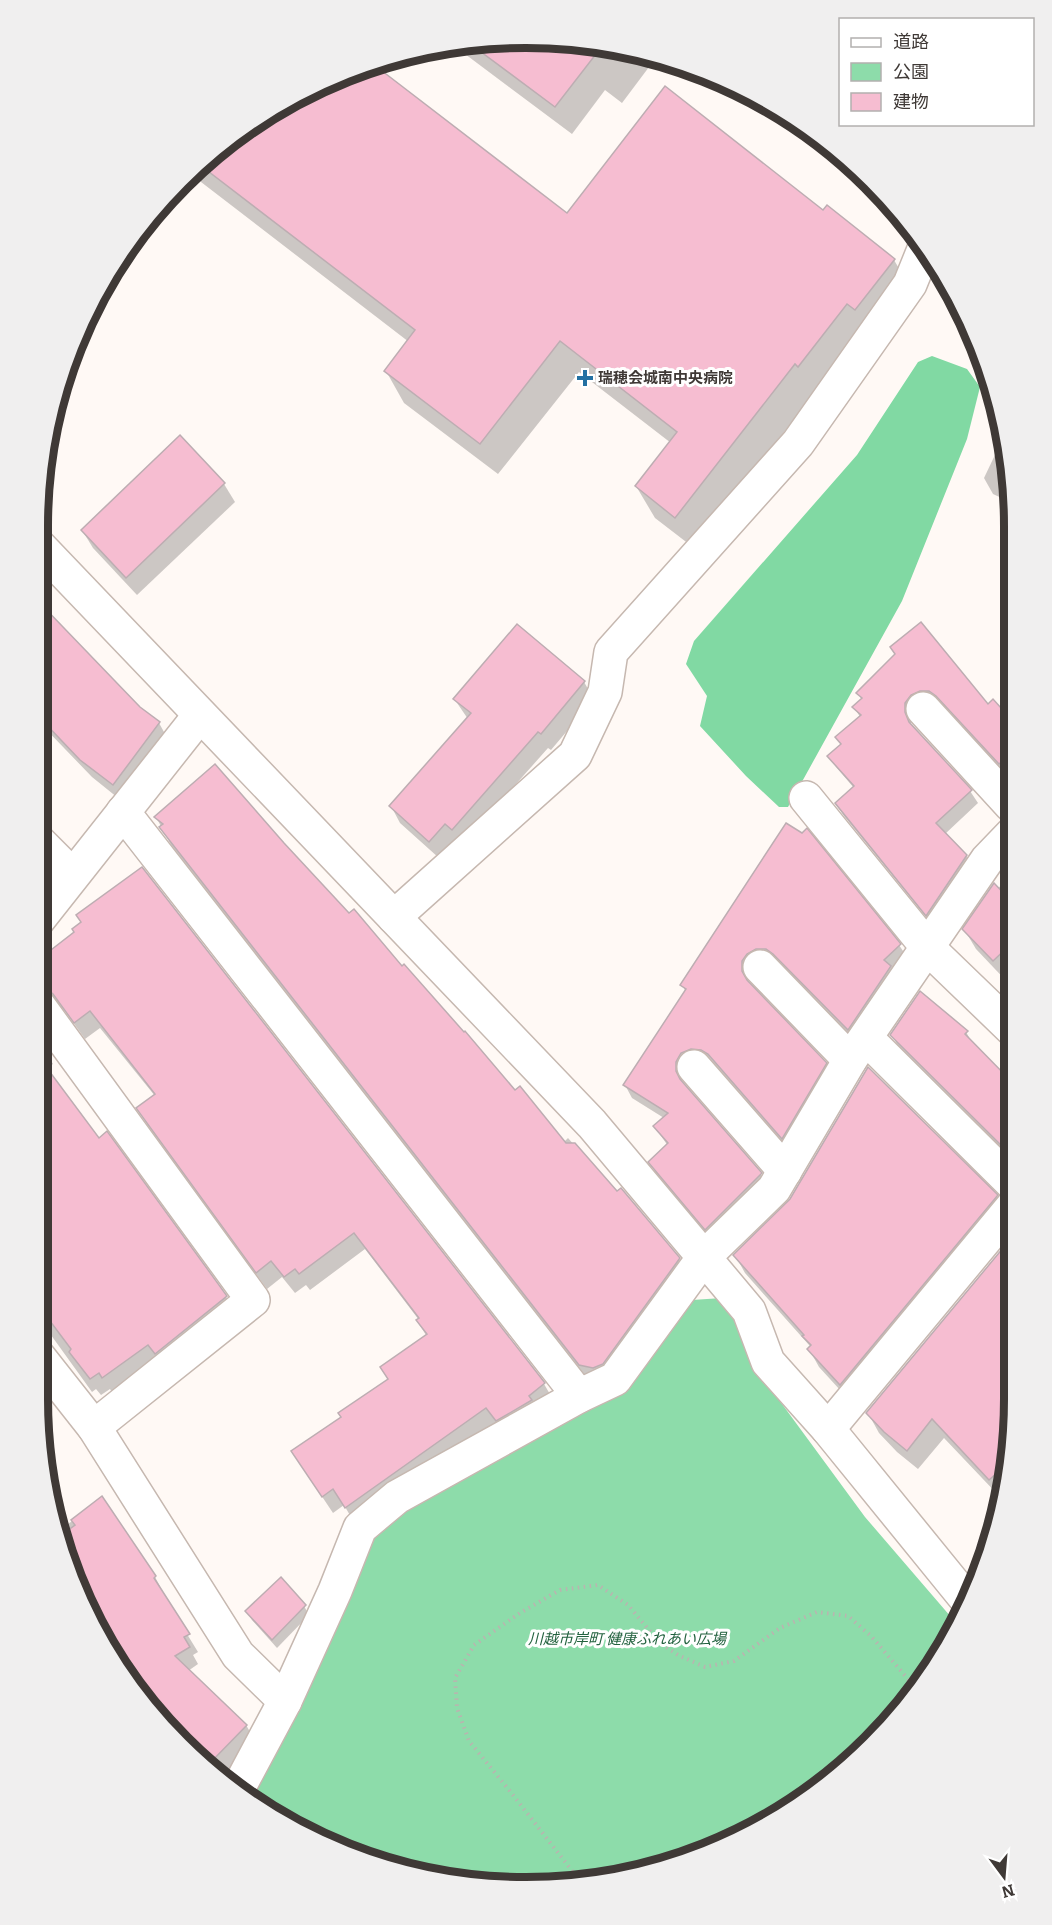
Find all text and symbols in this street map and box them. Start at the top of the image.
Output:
legend [839,18,1034,126]
text: 道路 [893,31,929,53]
text: 公園 [893,61,929,83]
text: 建物 [893,91,929,113]
marker: 瑞穂会城南中央病院 [576,369,594,387]
place label: 瑞穂会城南中央病院 [598,369,733,387]
park label: 川越市岸町 健康ふれあい広場 [528,1630,728,1648]
north arrow [974,1847,1034,1907]
text: N [999,1880,1017,1902]

